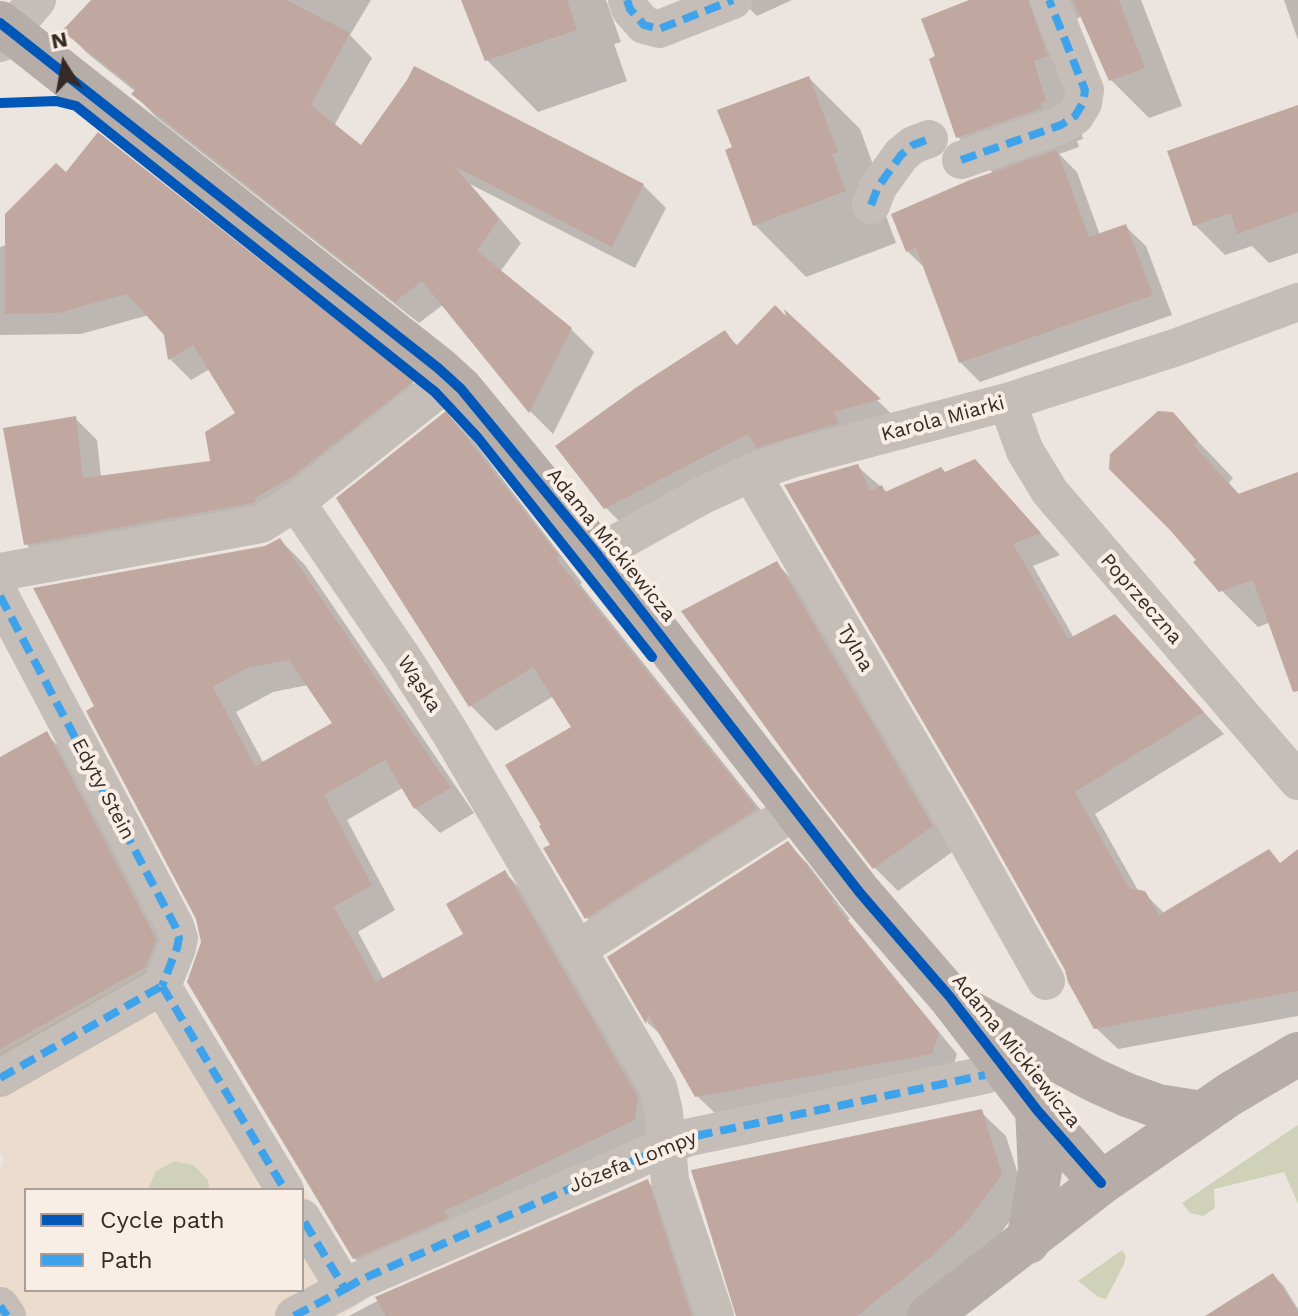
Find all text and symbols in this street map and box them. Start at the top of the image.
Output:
north arrow [24,24,104,104]
text: N [49,26,70,54]
street label: Karola Miarki [879,391,1007,447]
street label: Adama Mickiewicza [542,463,680,627]
street label: Poprzeczna [1095,549,1187,649]
street label: Tylna [832,620,878,676]
street label: Wąska [392,651,446,717]
street label: Edyty Stein [66,734,140,844]
street label: Adama Mickiewicza [947,969,1085,1133]
street label: Józefa Lompy [566,1125,700,1199]
legend [24,1188,304,1292]
text: Cycle path [100,1206,225,1234]
text: Path [100,1246,153,1274]

